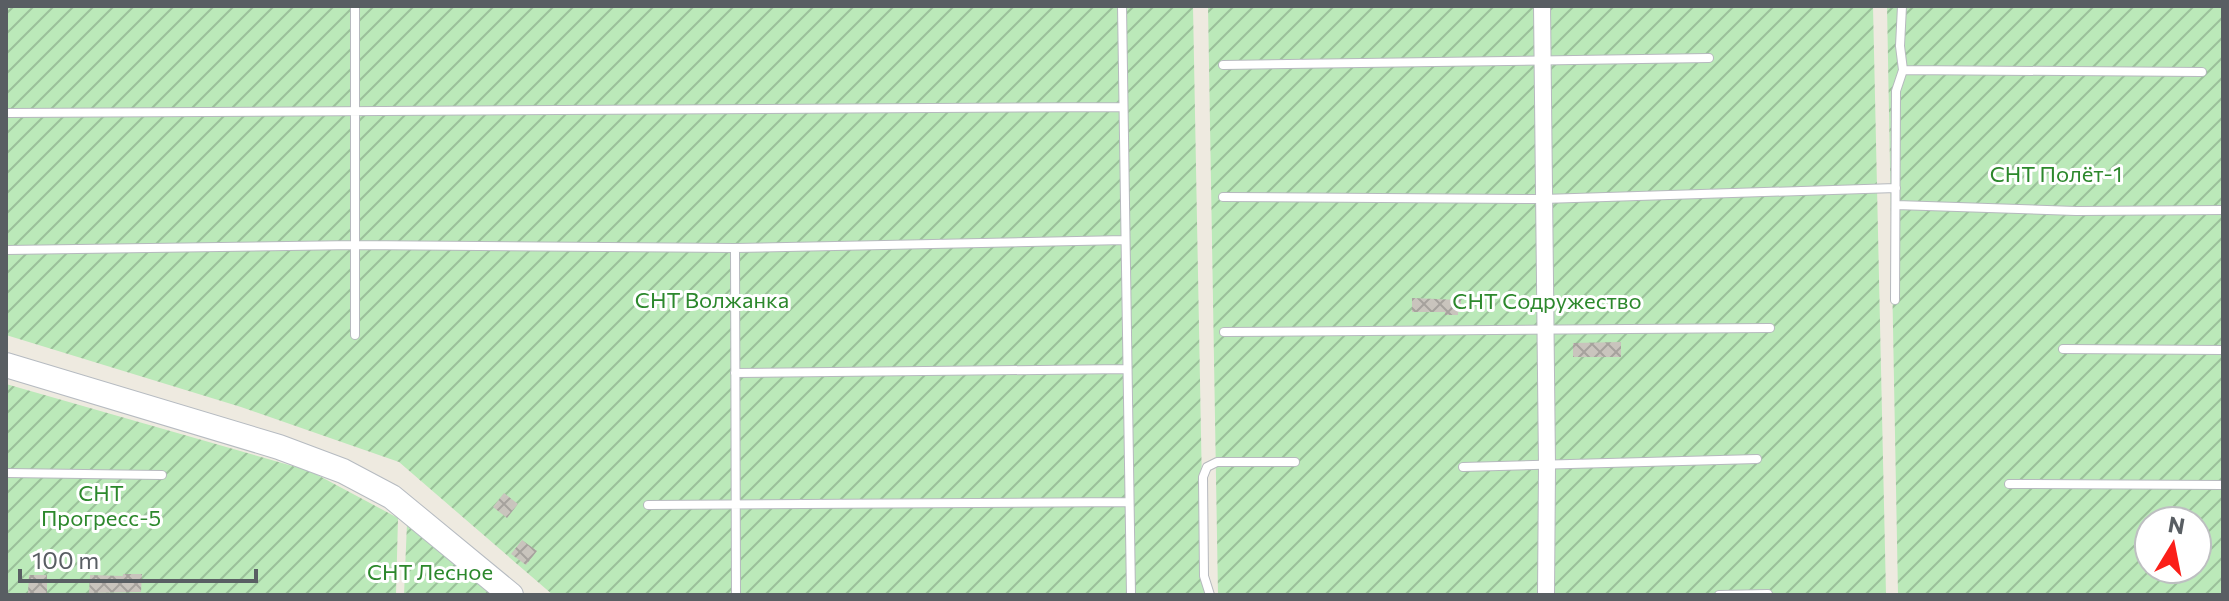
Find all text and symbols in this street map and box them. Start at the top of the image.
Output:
park label: СНТ Полёт-1 [1990,160,2122,187]
park label: СНТ Волжанка [635,286,789,313]
park label: СНТ Содружество [1452,287,1642,314]
park label: СНТ Прогресс-5 [41,479,161,531]
north arrow [2133,505,2213,585]
text: N [2166,510,2187,540]
scale bar [20,533,256,583]
text: 100 m [32,545,99,574]
park label: СНТ Лесное [367,558,493,585]

